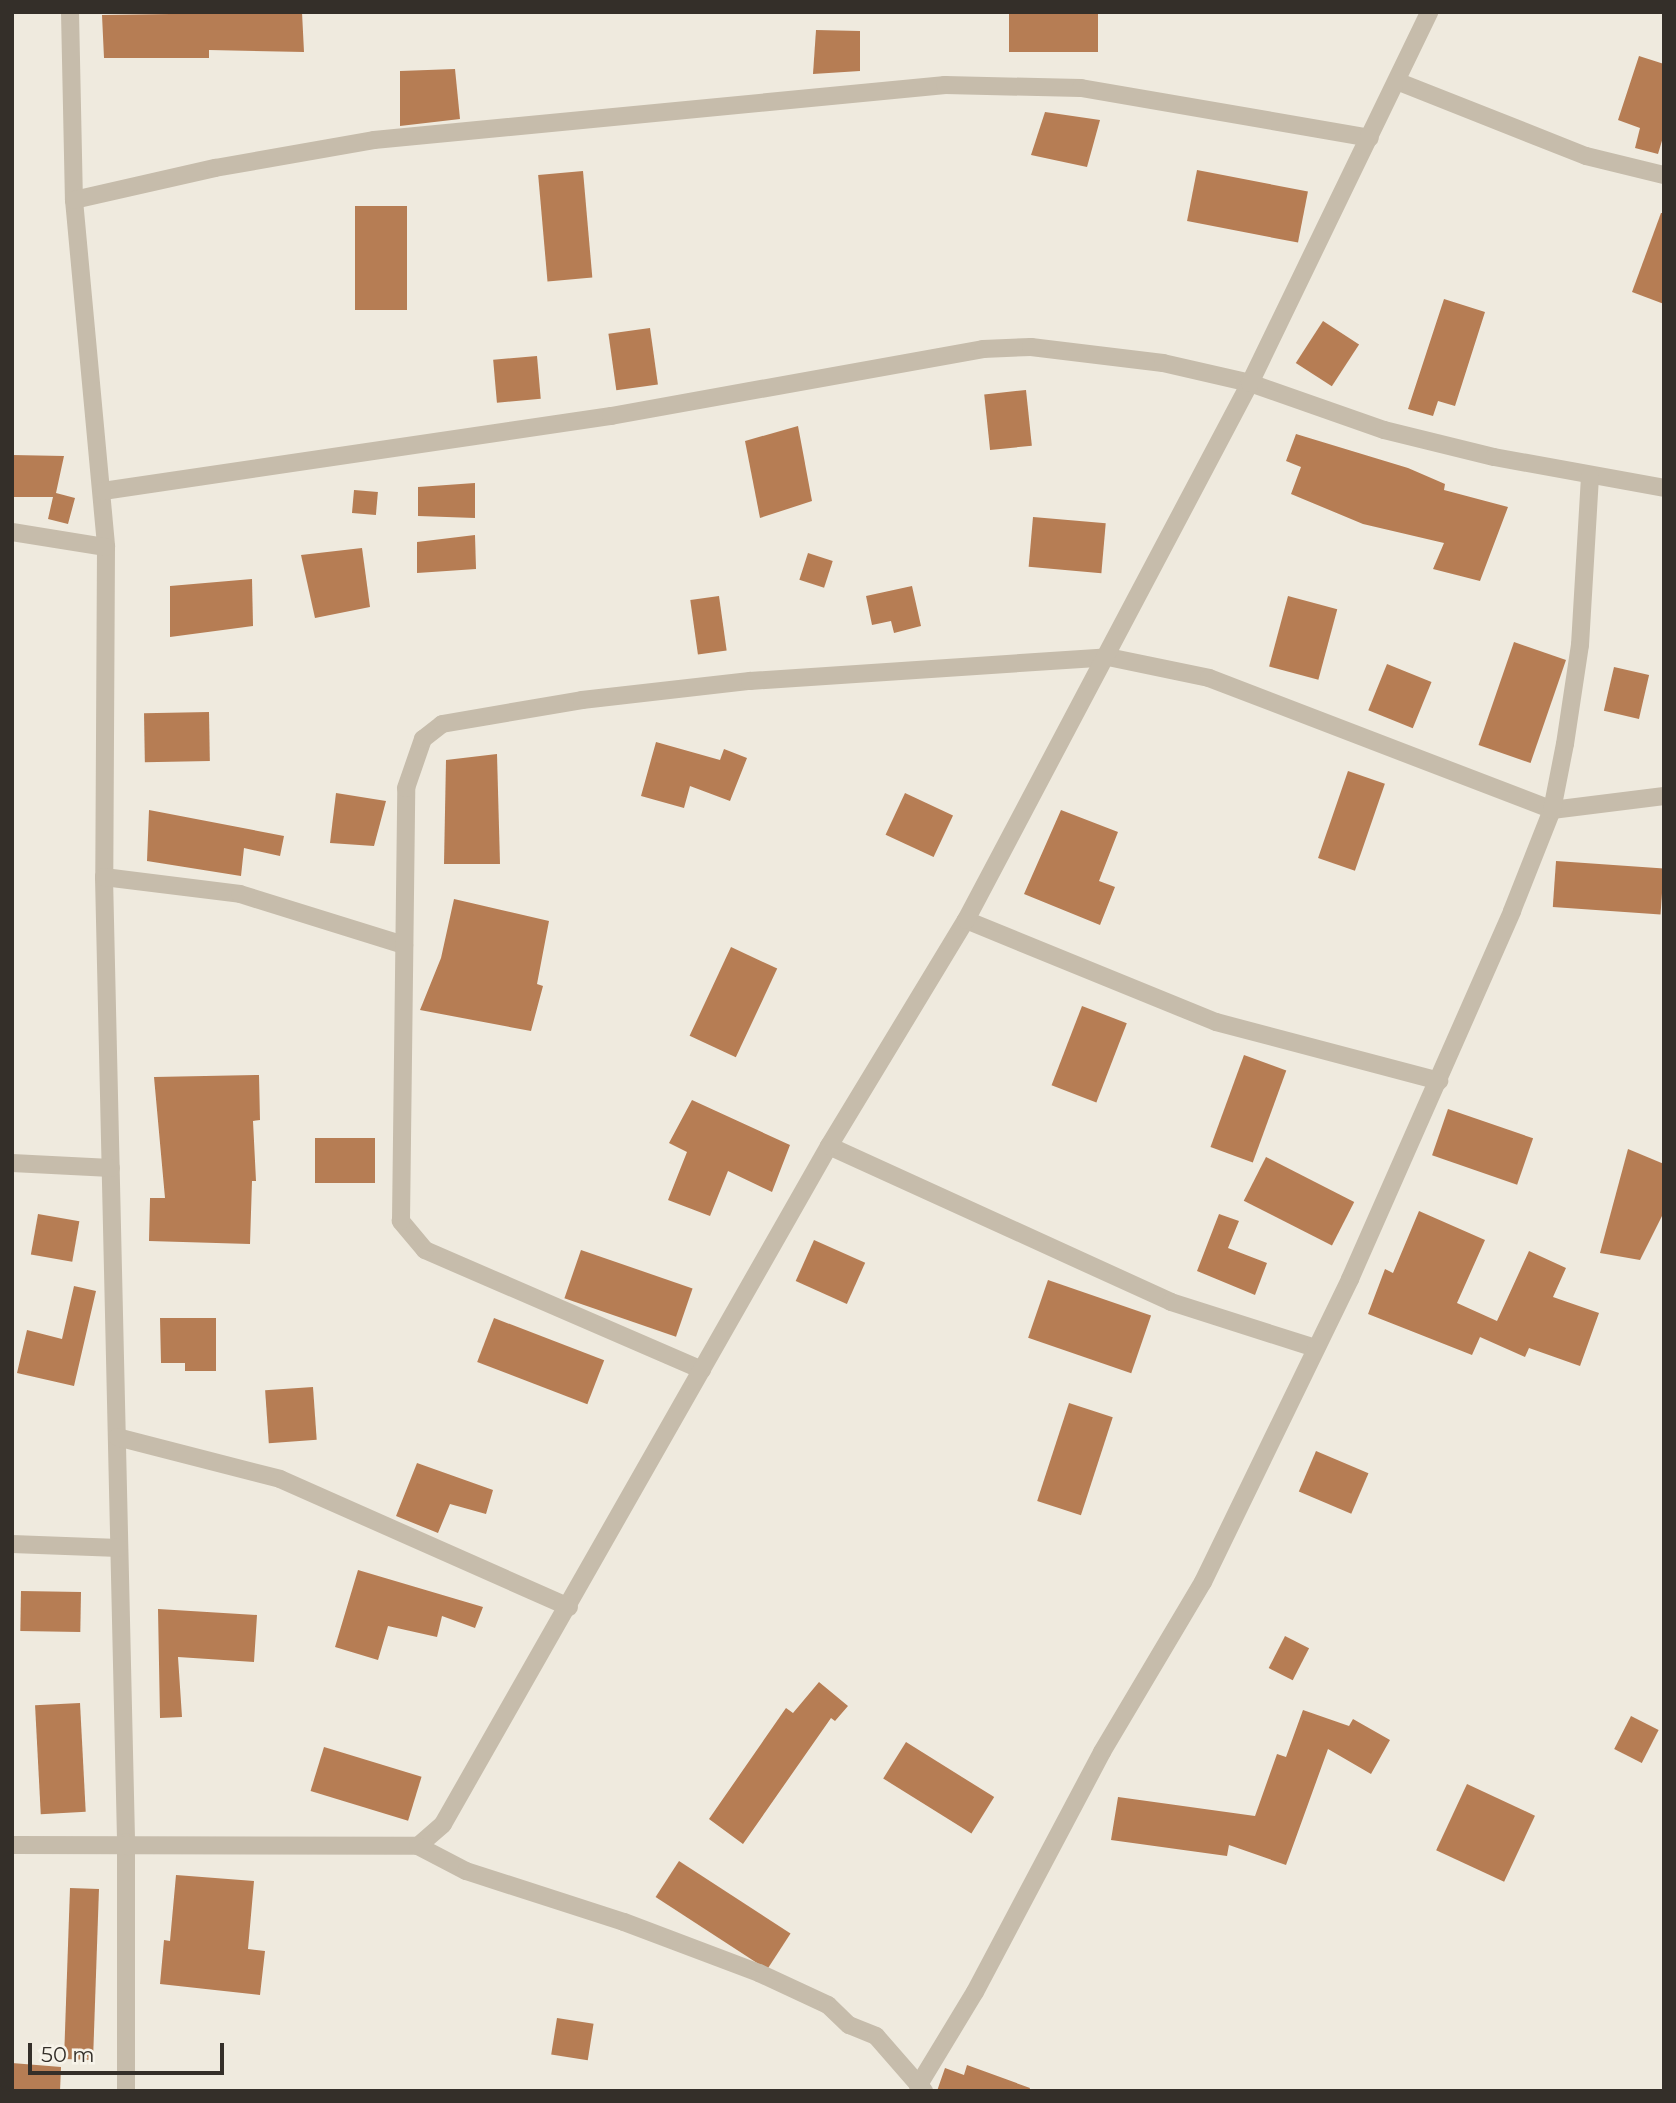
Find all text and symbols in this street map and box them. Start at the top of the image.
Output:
scale bar [32,2030,228,2074]
text: 50 m [41,2042,95,2067]

